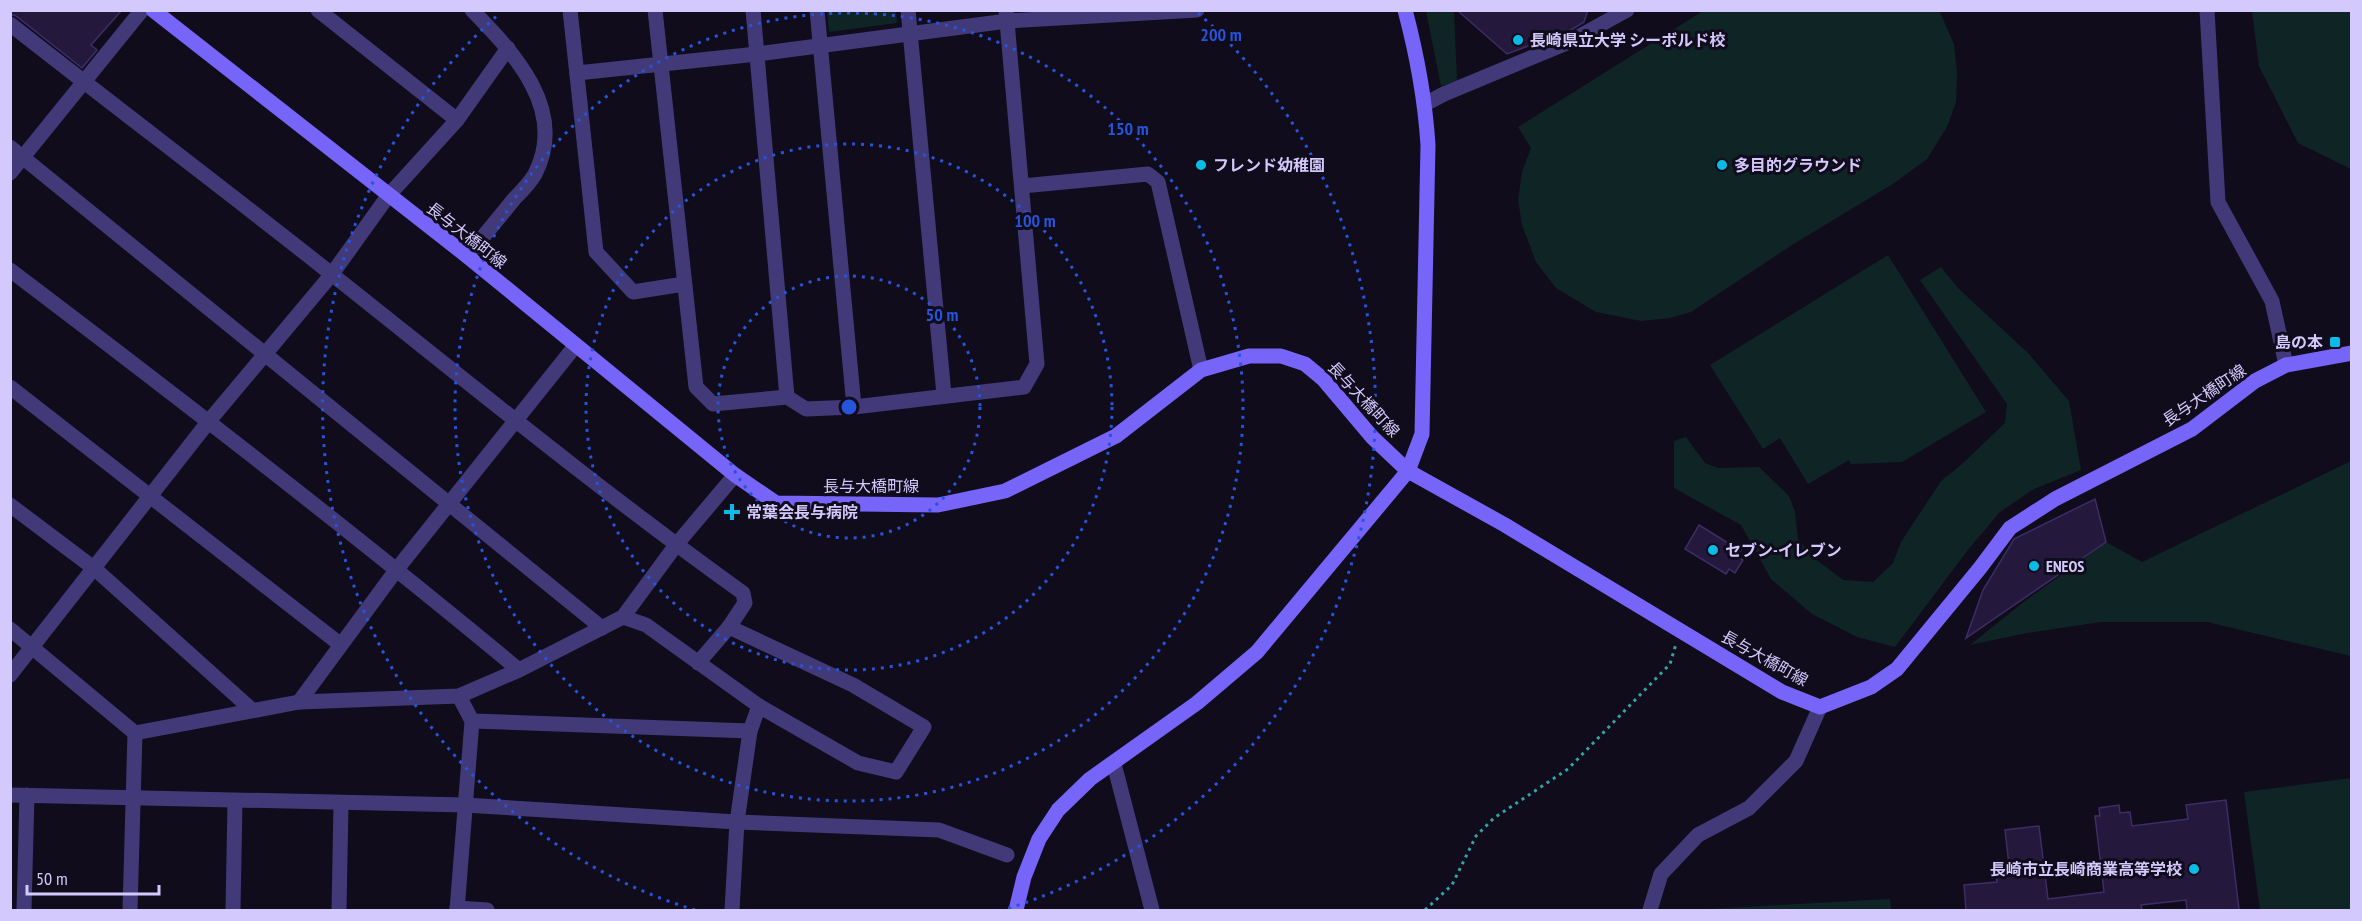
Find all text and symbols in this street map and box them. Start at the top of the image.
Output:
text: 200 m [1200,23,1242,46]
place label: 長崎県立大学 シーボルド校 [1530,30,1725,50]
marker: 長崎県立大学 シーボルド校 [1511,33,1525,47]
text: 150 m [1107,117,1149,140]
place label: フレンド幼稚園 [1213,155,1325,175]
place label: 多目的グラウンド [1734,155,1862,175]
marker: フレンド幼稚園 [1194,158,1208,172]
marker: 多目的グラウンド [1715,158,1729,172]
street label: 長与大橋町線 [423,198,511,272]
text: 100 m [1014,209,1056,232]
text: 50 m [926,303,958,326]
place label: 島の本 [2275,332,2323,352]
marker: 島の本 [2328,335,2342,349]
street label: 長与大橋町線 [1324,357,1404,441]
street label: 長与大橋町線 [2159,360,2249,430]
centre of rings [839,397,859,417]
street label: 長与大橋町線 [823,476,919,496]
place label: 常葉会長与病院 [746,502,858,522]
marker: 常葉会長与病院 [723,503,741,521]
place label: セブン-イレブン [1725,540,1842,560]
marker: セブン-イレブン [1706,543,1720,557]
place label: ENEOS [2046,556,2084,576]
marker: ENEOS [2027,559,2041,573]
street label: 長与大橋町線 [1718,626,1812,690]
scale bar [27,858,159,896]
place label: 長崎市立長崎商業高等学校 [1990,859,2182,879]
marker: 長崎市立長崎商業高等学校 [2187,862,2201,876]
text: 50 m [36,867,68,890]

